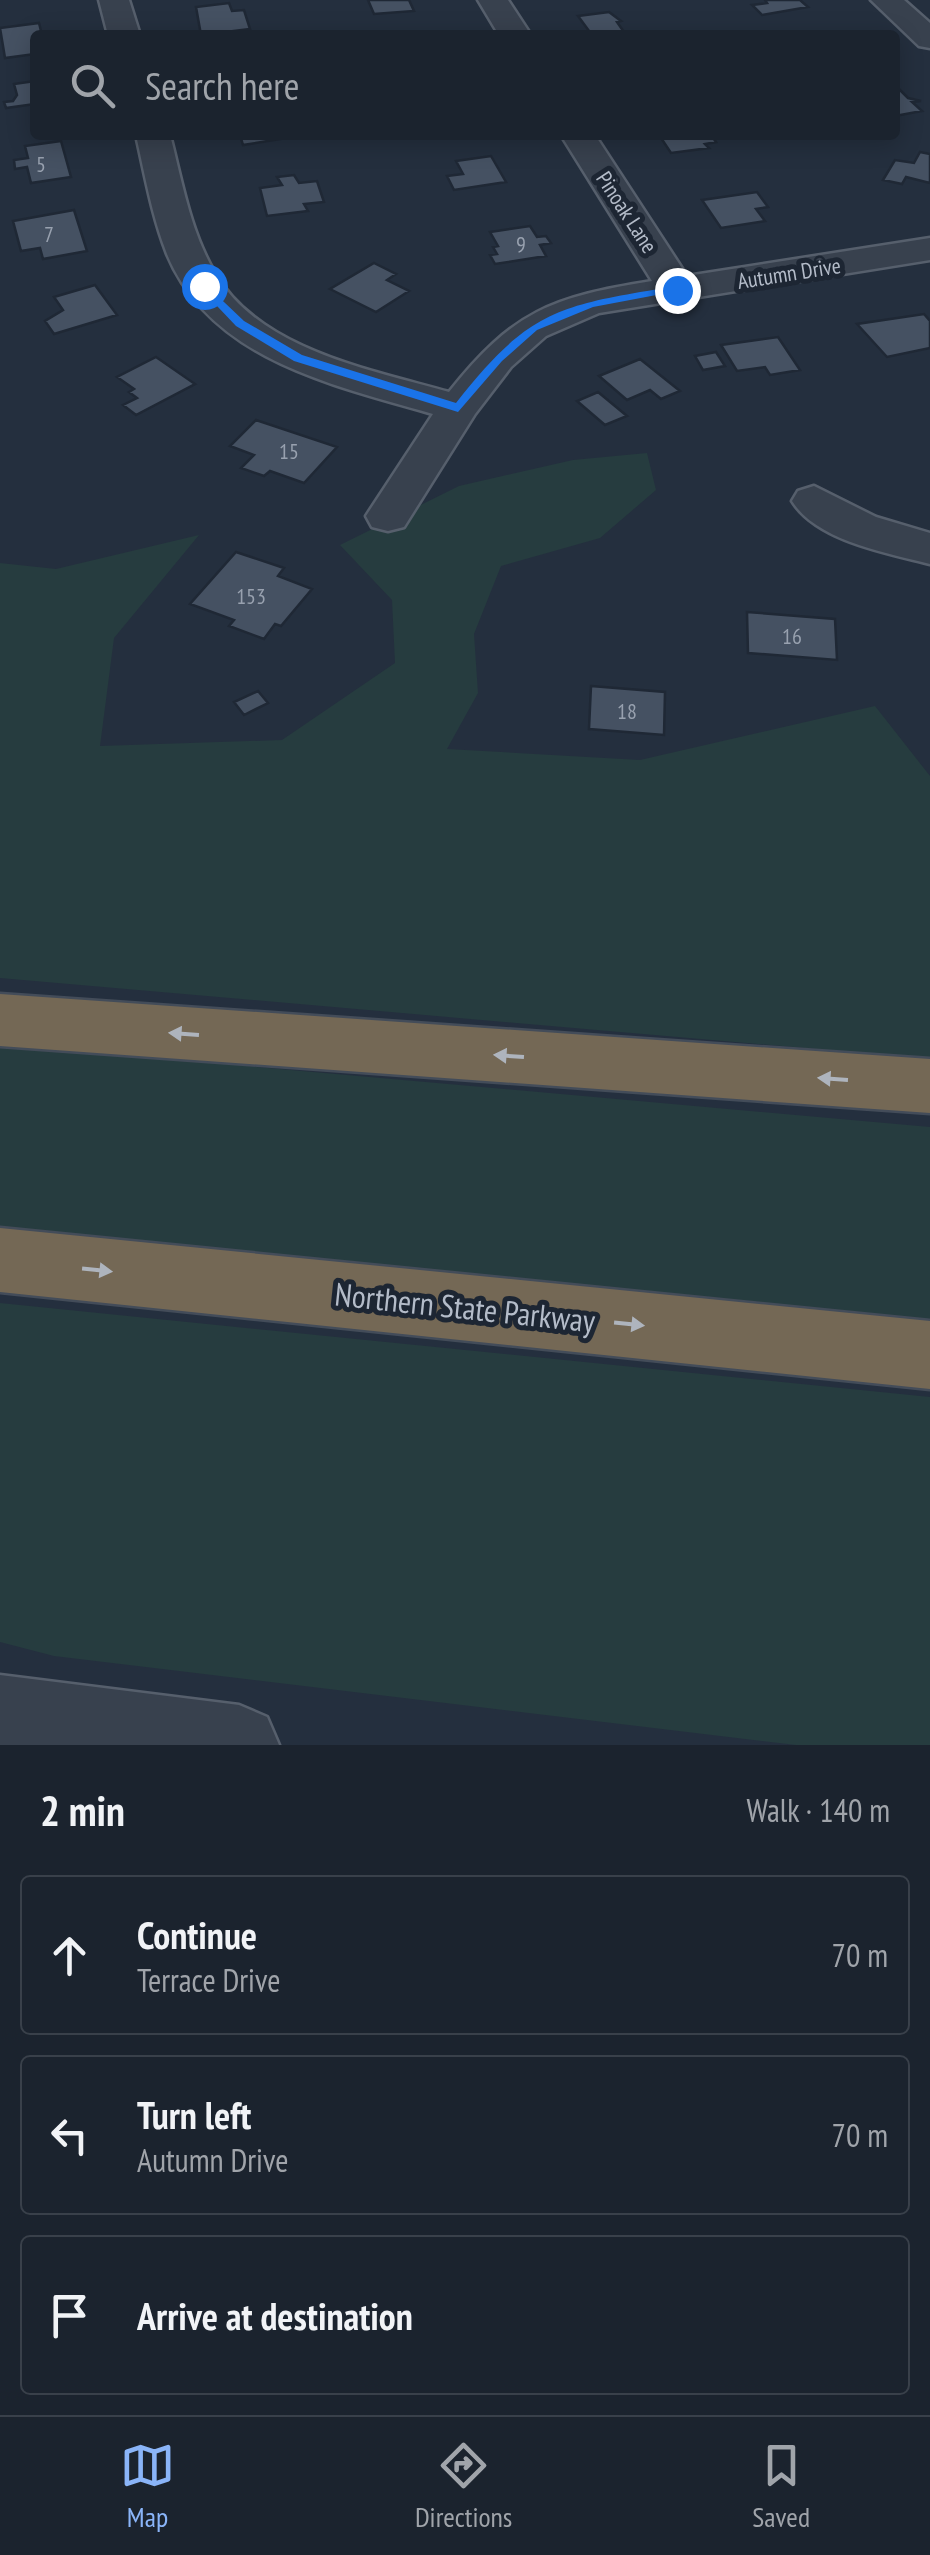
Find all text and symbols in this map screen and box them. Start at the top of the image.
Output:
search box [30,30,900,140]
icon: search [65,58,120,113]
text: Search here [145,61,299,110]
house number: 5 [36,150,46,178]
street label: Pinoak Lane [590,166,664,258]
house number: 7 [44,220,54,248]
house number: 9 [516,230,526,258]
street label: Autumn Drive [735,251,843,295]
route start [182,264,228,310]
route end [655,268,701,314]
house number: 15 [279,437,299,465]
house number: 153 [236,582,266,610]
house number: 16 [782,622,802,650]
house number: 18 [617,697,637,725]
one-way arrow [168,1026,200,1042]
one-way arrow [492,1048,524,1064]
one-way arrow [816,1071,848,1087]
one-way arrow [82,1262,113,1278]
street label: Northern State Parkway [333,1272,597,1342]
one-way arrow [614,1316,646,1332]
text: 2 min [40,1783,125,1838]
text: Walk · 140 m [746,1789,890,1831]
text: Continue [137,1910,257,1959]
icon: ahead [42,1928,97,1983]
text: 70 m [832,1934,888,1976]
text: Terrace Drive [137,1959,281,2001]
text: Turn left [137,2090,251,2139]
icon: left [42,2108,97,2163]
text: 70 m [832,2114,888,2156]
text: Autumn Drive [137,2139,289,2181]
icon: arrive [42,2288,97,2343]
text: Arrive at destination [137,2291,413,2340]
tab: Map [120,2438,175,2535]
tab: Directions [415,2438,512,2535]
tab: Saved [752,2438,810,2535]

